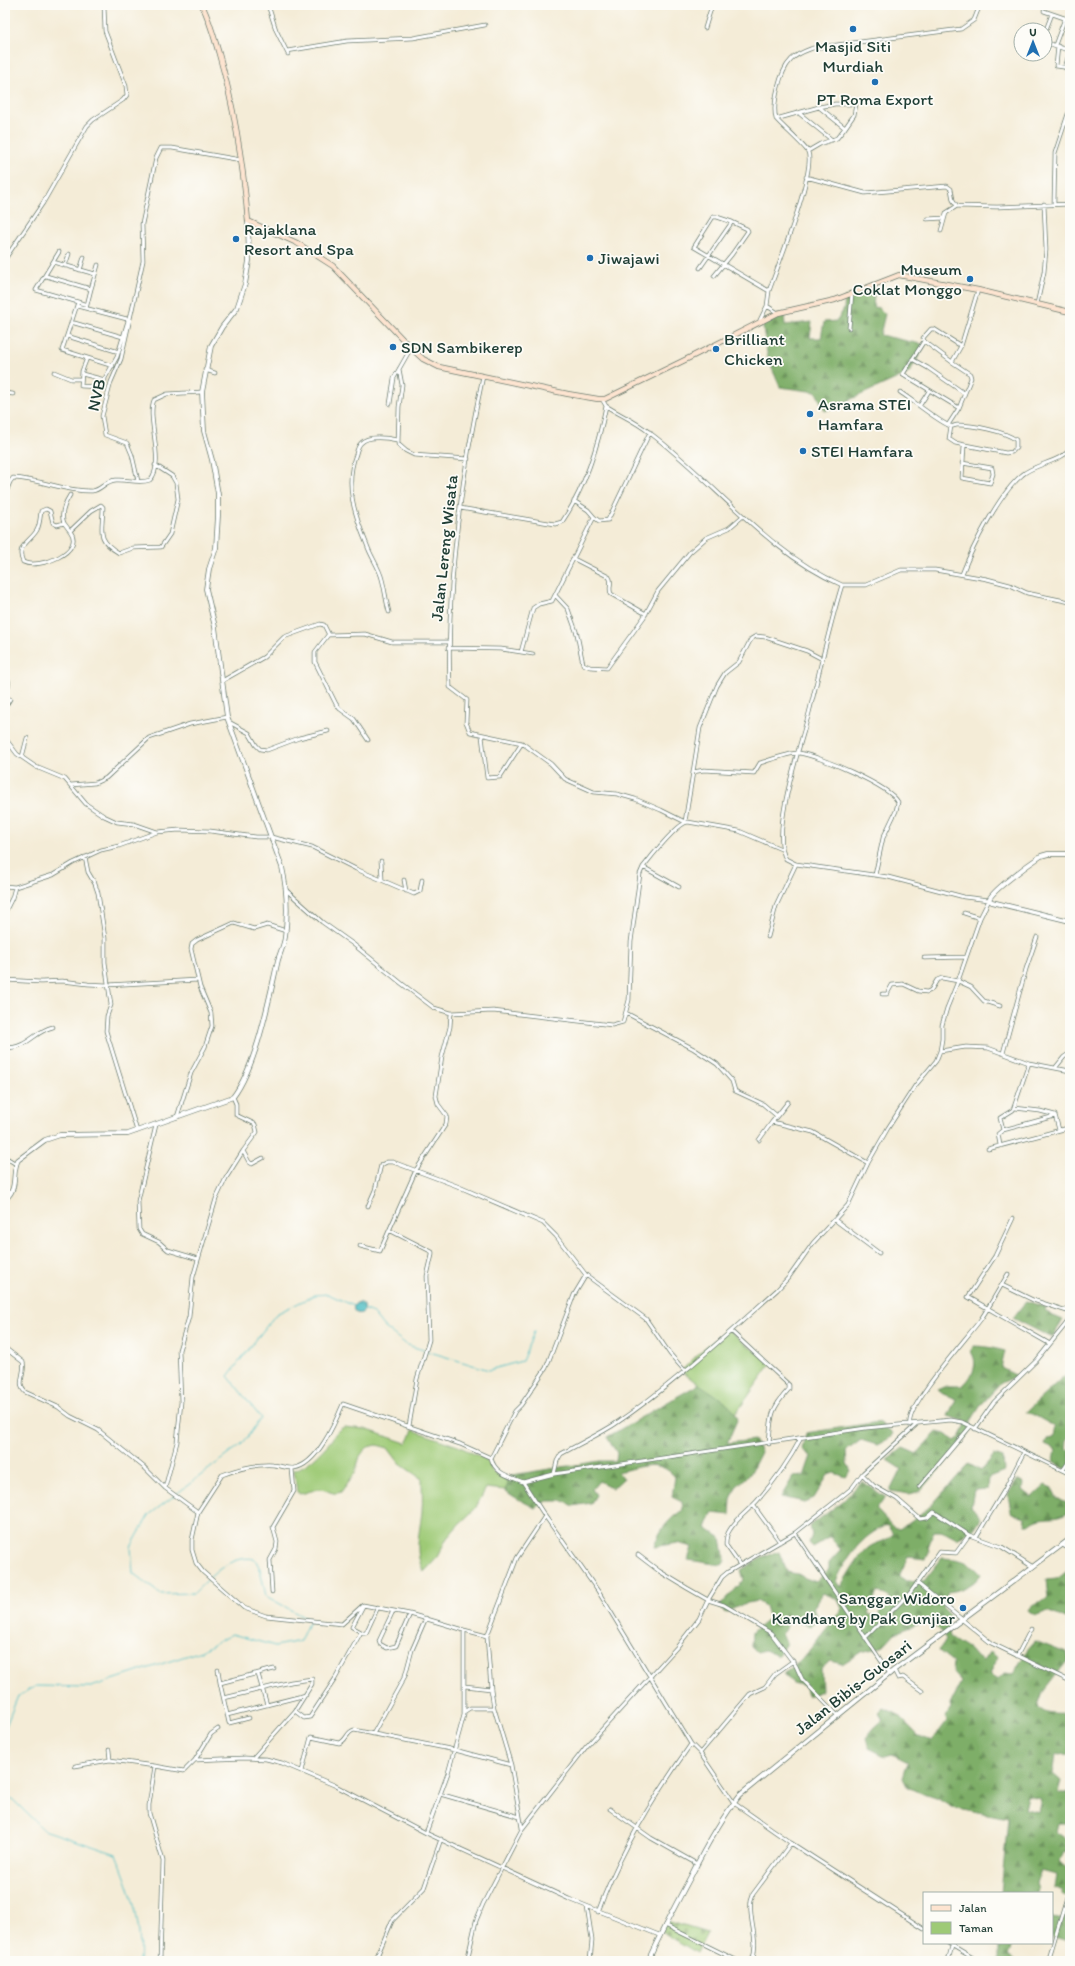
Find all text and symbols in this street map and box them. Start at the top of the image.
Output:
north arrow [1013,22,1053,62]
marker: Masjid Siti Murdiah [848,24,858,34]
text: U [1029,26,1037,39]
place label: Masjid Siti Murdiah [815,36,891,76]
marker: PT Roma Export [870,77,880,87]
place label: PT Roma Export [817,89,934,109]
place label: Rajaklana Resort and Spa [244,219,354,259]
marker: Rajaklana Resort and Spa [231,234,241,244]
place label: Jiwajawi [598,248,660,268]
marker: Jiwajawi [585,253,595,263]
place label: Museum Coklat Monggo [853,259,962,299]
marker: Museum Coklat Monggo [965,274,975,284]
place label: Brilliant Chicken [724,329,785,369]
place label: SDN Sambikerep [401,337,523,357]
marker: SDN Sambikerep [388,342,398,352]
marker: Brilliant Chicken [711,344,721,354]
street label: NVB [83,377,109,413]
place label: Asrama STEI Hamfara [818,394,911,434]
marker: Asrama STEI Hamfara [805,409,815,419]
place label: STEI Hamfara [811,441,913,461]
marker: STEI Hamfara [798,446,808,456]
street label: Jalan Lereng Wisata [426,474,462,622]
place label: Sanggar Widoro Kandhang by Pak Gunjiar [771,1588,956,1628]
marker: Sanggar Widoro Kandhang by Pak Gunjiar [958,1603,968,1613]
street label: Jalan Bibis-Guosari [791,1635,915,1739]
legend [923,1892,1053,1944]
text: Jalan [959,1901,987,1915]
text: Taman [959,1921,994,1935]

